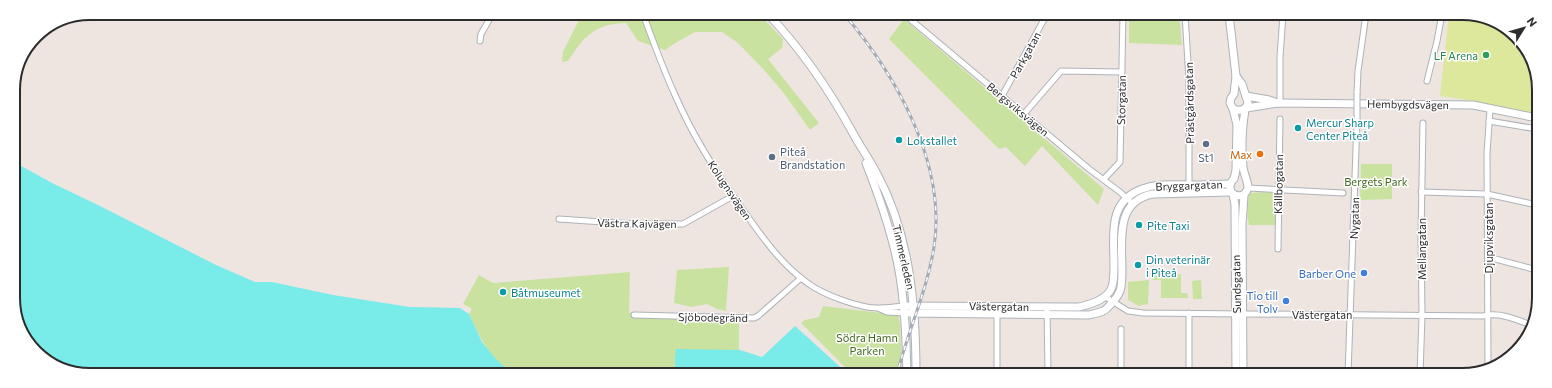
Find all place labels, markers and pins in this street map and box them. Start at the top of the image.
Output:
place label: LF Arena [1434,49,1478,62]
marker: LF Arena [1481,50,1491,60]
place label: Mercur Sharp Center Piteå [1306,116,1374,142]
marker: Mercur Sharp Center Piteå [1293,123,1303,133]
place label: Lokstallet [907,134,957,147]
marker: Lokstallet [894,135,904,145]
marker: St1 [1201,139,1211,149]
place label: Piteå Brandstation [780,145,845,171]
place label: Max [1230,148,1252,161]
marker: Max [1255,149,1265,159]
place label: St1 [1198,151,1214,164]
marker: Piteå Brandstation [767,152,777,162]
place label: Pite Taxi [1147,219,1190,232]
marker: Pite Taxi [1134,220,1144,230]
place label: Din veterinär i Piteå [1146,253,1211,279]
marker: Din veterinär i Piteå [1133,260,1143,270]
place label: Barber One [1299,267,1356,280]
marker: Barber One [1359,268,1369,278]
place label: Båtmuseumet [511,286,581,299]
marker: Båtmuseumet [498,287,508,297]
place label: Tio till Tolv [1247,289,1278,315]
marker: Tio till Tolv [1281,296,1291,306]

